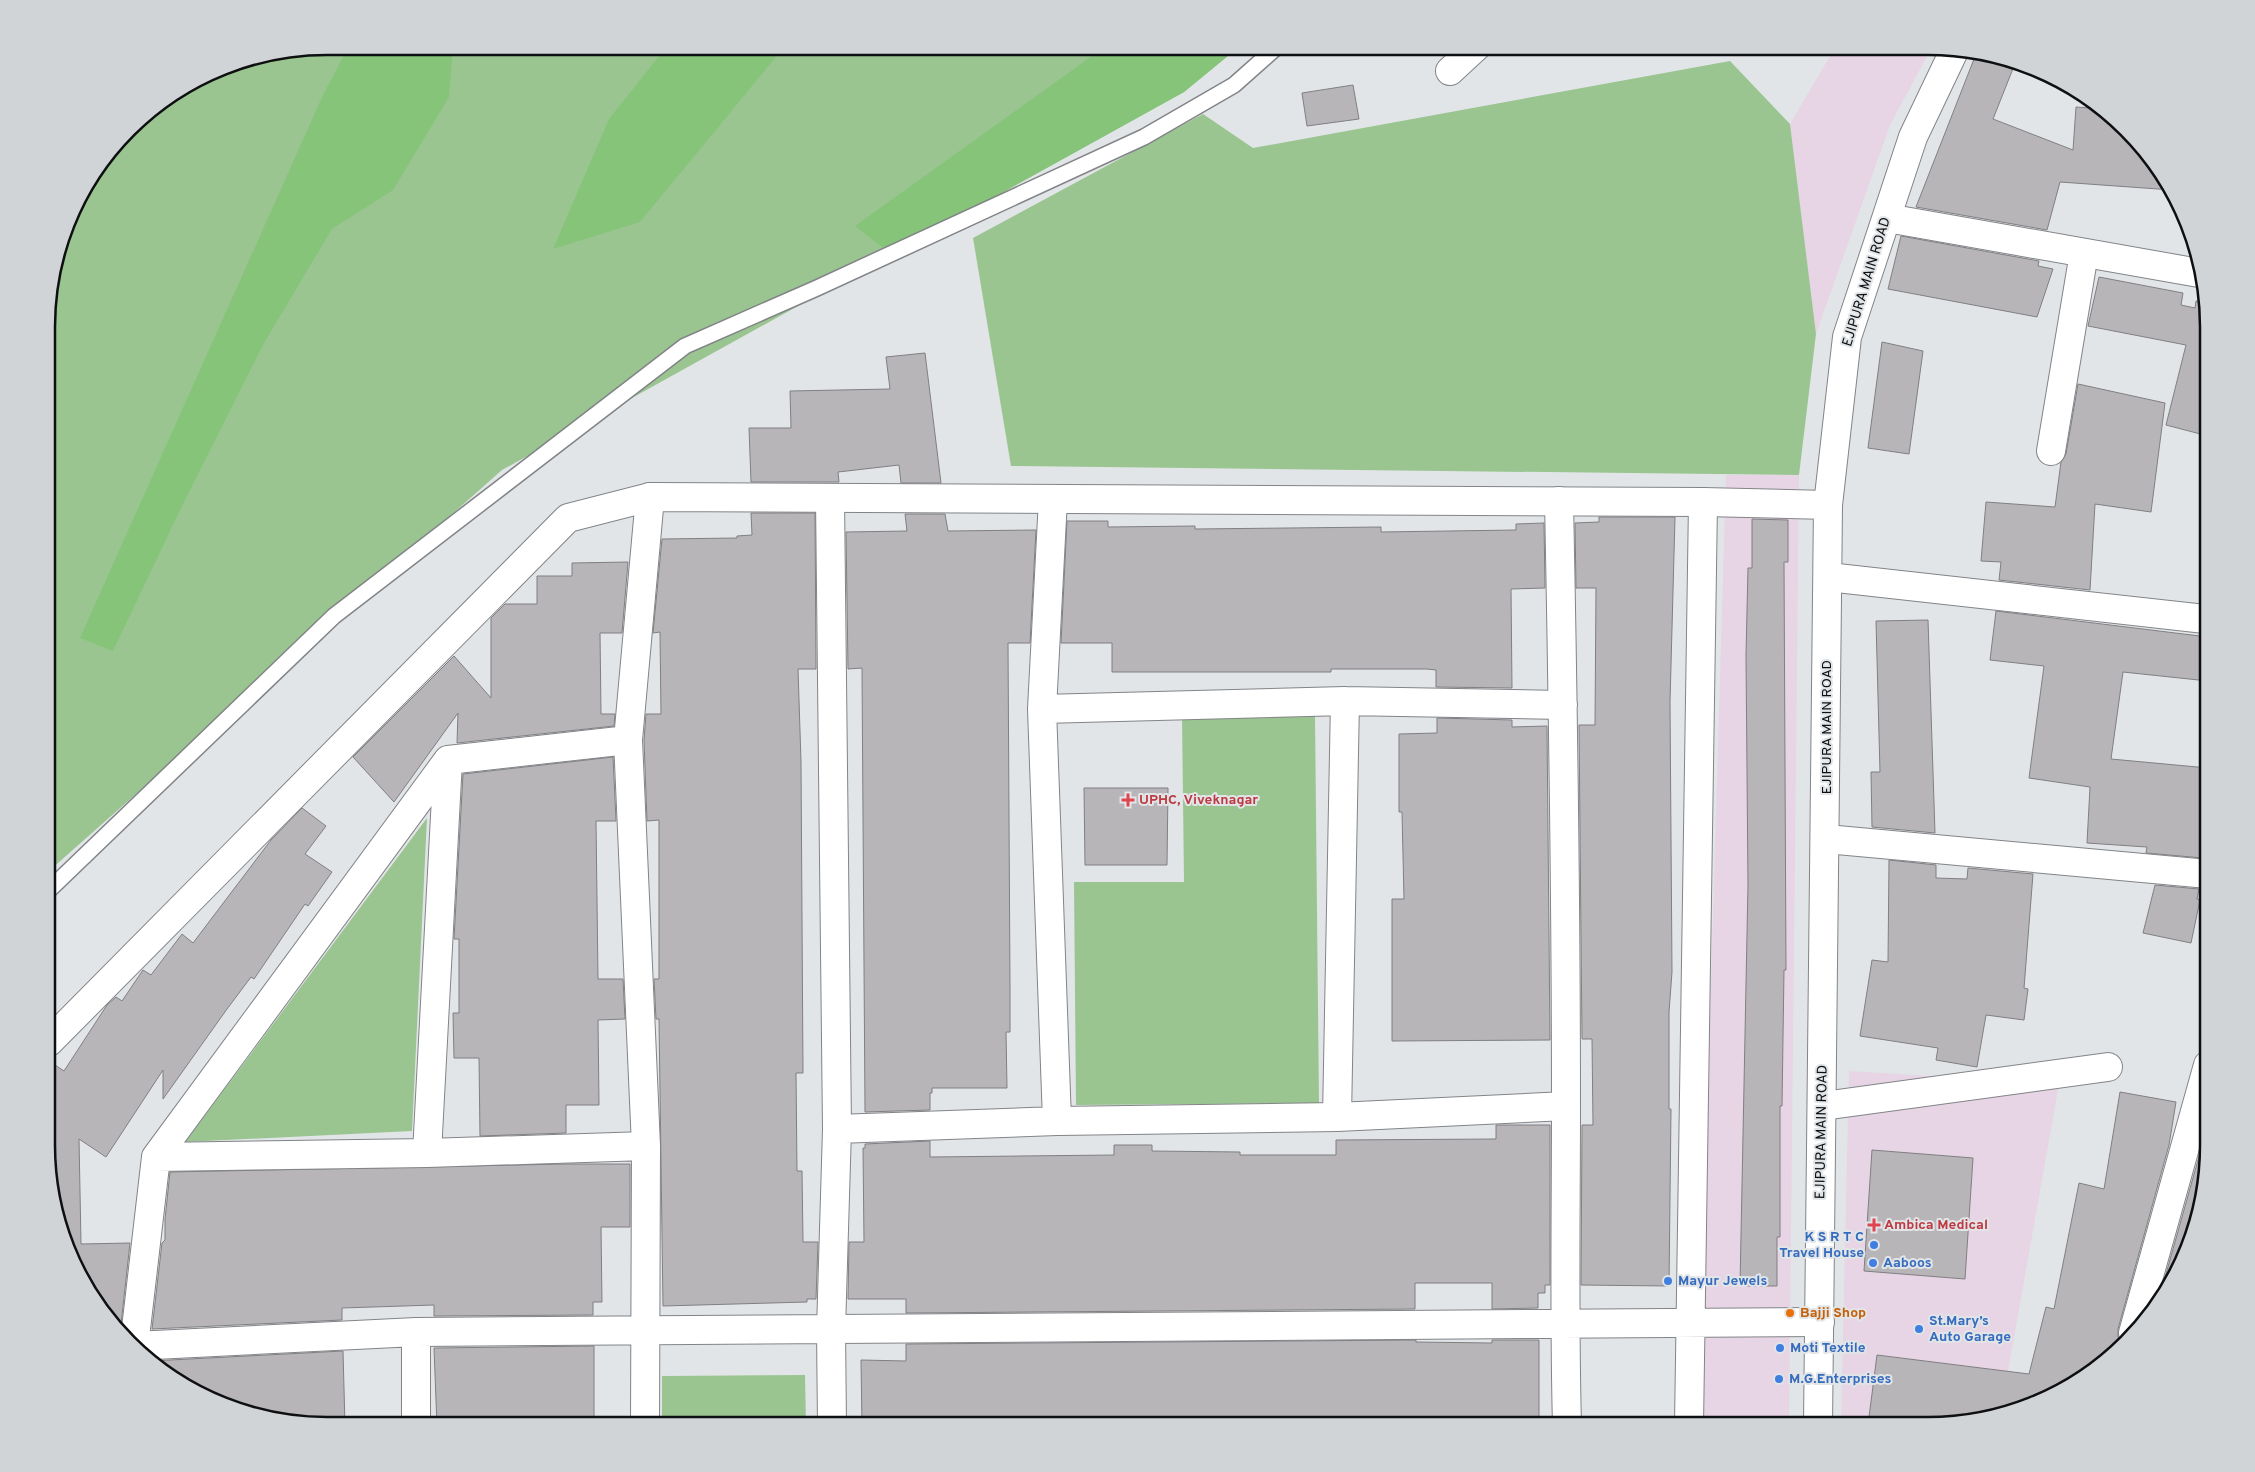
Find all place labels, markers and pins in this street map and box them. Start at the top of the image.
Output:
place label: UPHC, Viveknagar [1139,792,1258,809]
marker: UPHC, Viveknagar [1121,793,1135,807]
place label: Ambica Medical [1884,1217,1988,1234]
marker: Ambica Medical [1868,1219,1880,1231]
place label: K S R T C Travel House [1779,1229,1864,1262]
marker: K S R T C Travel House [1868,1239,1880,1251]
place label: Aaboos [1883,1255,1932,1272]
marker: Aaboos [1867,1257,1879,1269]
place label: Mayur Jewels [1678,1273,1767,1290]
marker: Mayur Jewels [1662,1275,1674,1287]
place label: Bajji Shop [1800,1305,1866,1322]
marker: Bajji Shop [1784,1307,1796,1319]
place label: St.Mary’s Auto Garage [1929,1313,2011,1346]
marker: St.Mary’s Auto Garage [1913,1323,1925,1335]
place label: Moti Textile [1790,1340,1866,1357]
marker: Moti Textile [1774,1342,1786,1354]
place label: M.G.Enterprises [1789,1371,1892,1388]
marker: M.G.Enterprises [1773,1373,1785,1385]

